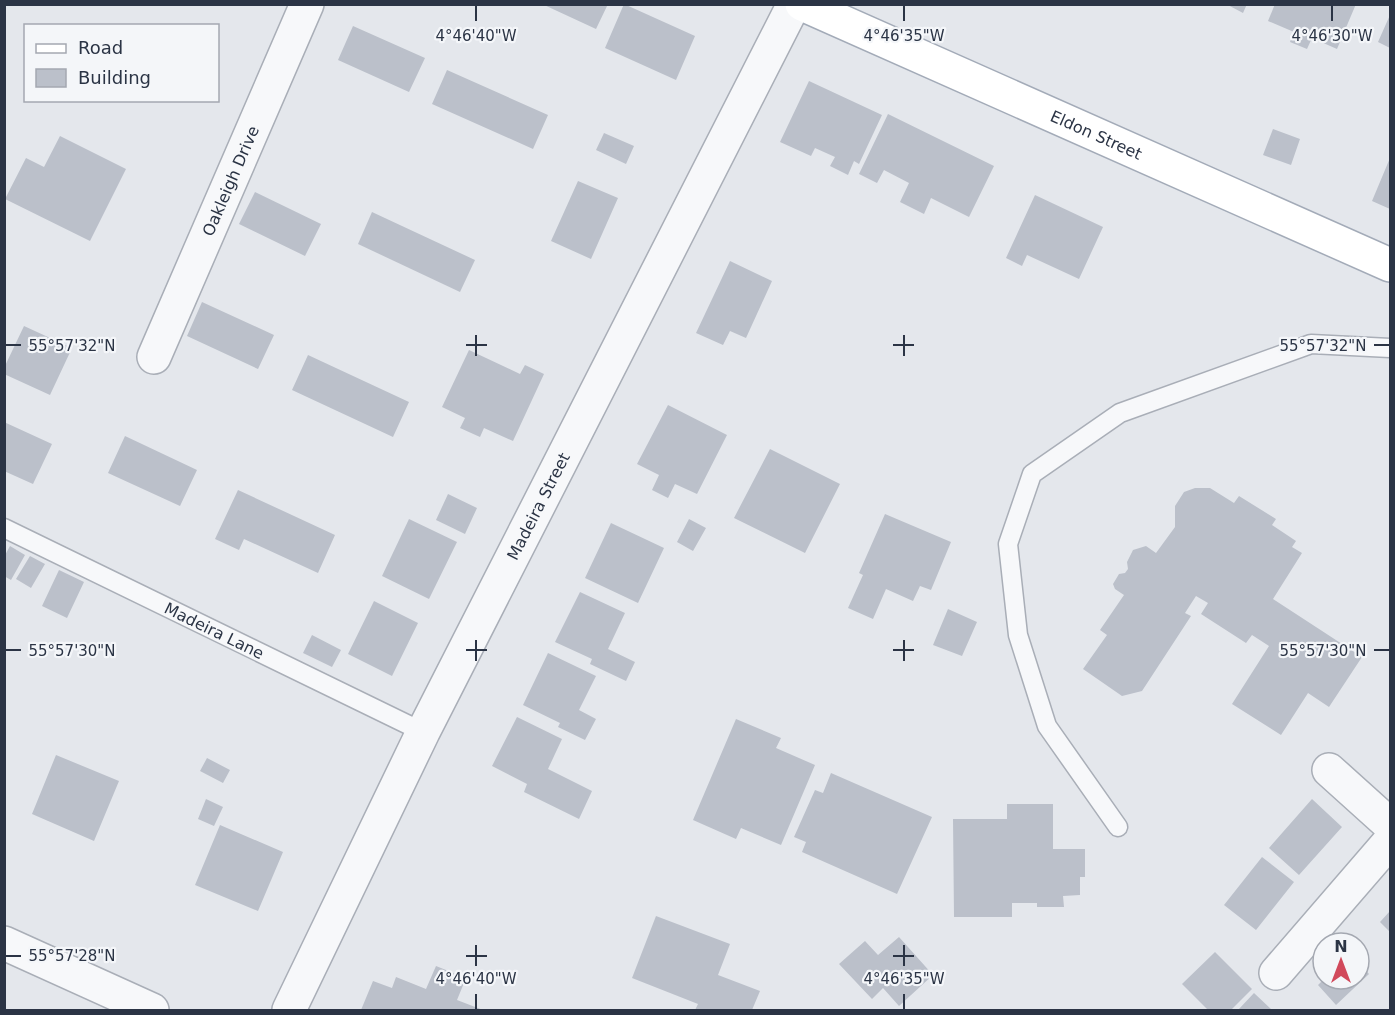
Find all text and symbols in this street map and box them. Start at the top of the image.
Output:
legend [24,24,219,102]
text: 4°46'40"W [435,27,517,45]
text: 4°46'35"W [863,27,945,45]
text: 4°46'30"W [1291,27,1373,45]
text: Road [78,37,123,58]
text: Building [78,67,151,88]
street label: Eldon Street [1047,106,1145,164]
street label: Oakleigh Drive [199,123,263,239]
text: 55°57'32"N [28,337,116,355]
text: 55°57'32"N [1279,337,1367,355]
street label: Madeira Street [503,449,574,563]
street label: Madeira Lane [161,599,267,663]
text: 55°57'30"N [28,642,116,660]
text: 55°57'30"N [1279,642,1367,660]
north arrow [1311,931,1371,991]
text: N [1334,937,1348,956]
text: 55°57'28"N [28,947,116,965]
text: 4°46'40"W [435,970,517,988]
text: 4°46'35"W [863,970,945,988]

